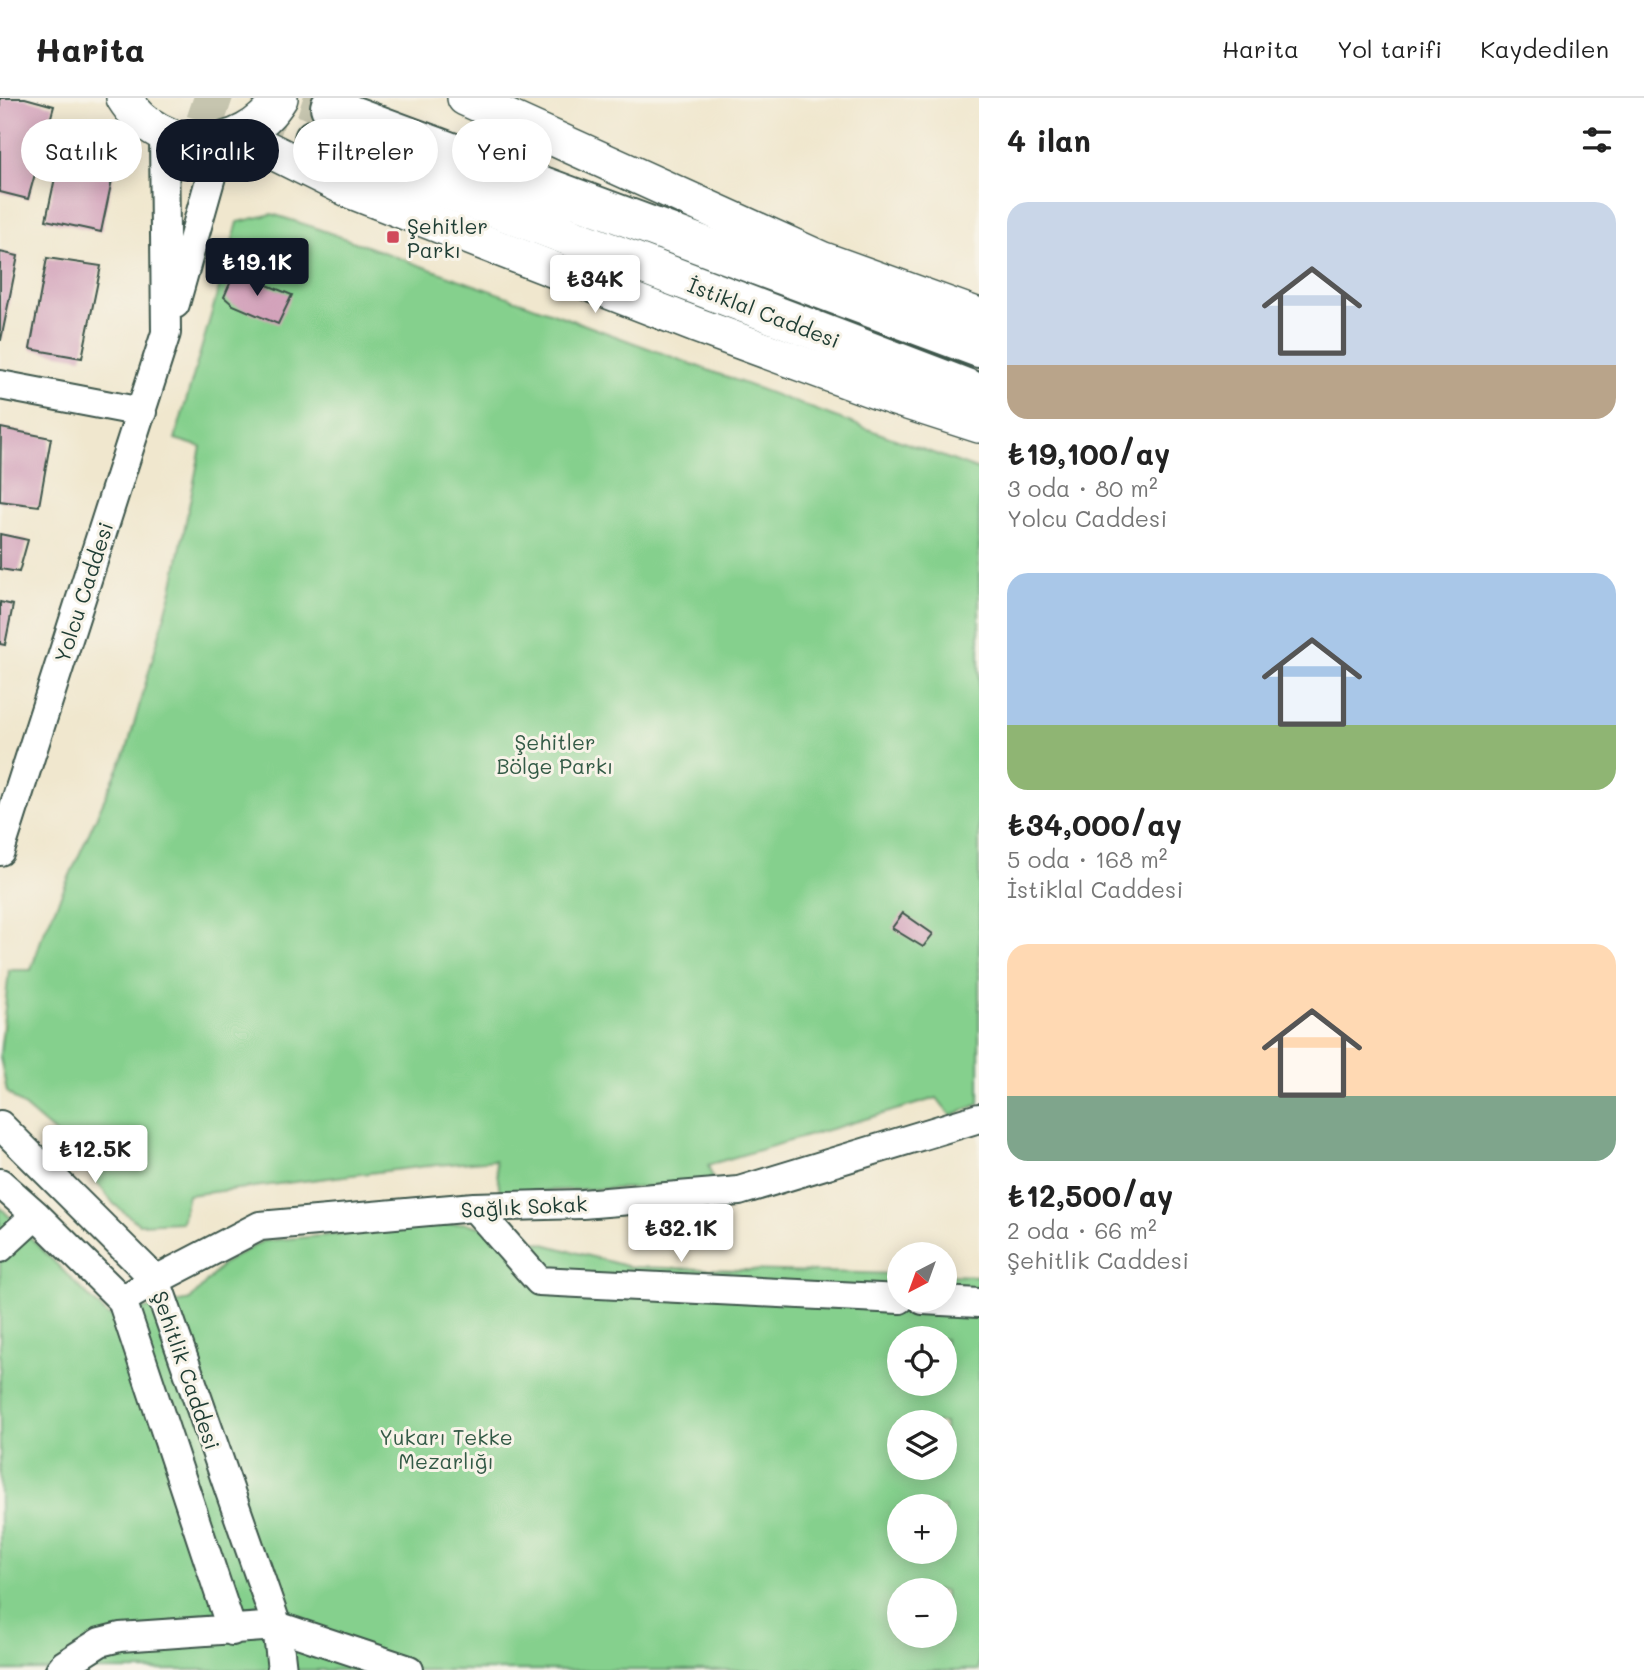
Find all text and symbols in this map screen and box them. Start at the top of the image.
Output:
text: Harita [35,27,145,70]
text: Harita [1222,33,1299,64]
text: Yol tarifi [1337,33,1442,64]
text: Kaydedilen [1480,33,1609,64]
chip: Satılık [21,119,142,182]
chip: Kiralık [156,119,279,182]
chip: Filtreler [293,119,438,182]
chip: Yeni [452,119,552,182]
text: 4 ilan [1007,120,1091,160]
icon: filters [1578,121,1616,159]
place label: Şehitler Parkı [407,212,488,263]
marker: Şehitler Parkı [385,229,401,245]
pin: ₺19.1K [200,238,314,298]
text: ₺19.1K [222,246,292,276]
icon: home [1249,248,1375,374]
pin: ₺34K [554,256,636,315]
text: ₺34K [566,263,624,293]
street label: İstiklal Caddesi [684,271,844,353]
text: ₺19,100/ay [1007,433,1170,473]
text: 3 oda · 80 m² [1007,473,1158,503]
text: Yolcu Caddesi [1007,503,1167,533]
street label: Yolcu Caddesi [48,518,118,666]
icon: home [1249,619,1375,745]
park label: Şehitler Bölge Parkı [497,728,613,779]
text: ₺34,000/ay [1007,804,1182,844]
text: 5 oda · 168 m² [1007,844,1168,874]
text: İstiklal Caddesi [1007,874,1183,904]
icon: home [1249,990,1375,1116]
pin: ₺12.5K [38,1126,152,1185]
text: ₺12.5K [58,1133,132,1163]
text: ₺12,500/ay [1007,1175,1173,1215]
street label: Sağlık Sokak [460,1189,588,1223]
pin: ₺32.1K [624,1204,738,1264]
text: ₺32.1K [644,1212,718,1242]
text: 2 oda · 66 m² [1007,1215,1157,1245]
north arrow [887,1242,957,1312]
map controls [887,1242,957,1648]
text: Şehitlik Caddesi [1007,1245,1189,1275]
street label: Şehitlik Caddesi [147,1287,227,1453]
button: locate [887,1326,957,1396]
button: layers [887,1410,957,1480]
park label: Yukarı Tekke Mezarlığı [379,1423,513,1474]
button: + [887,1494,957,1564]
button: − [887,1578,957,1648]

